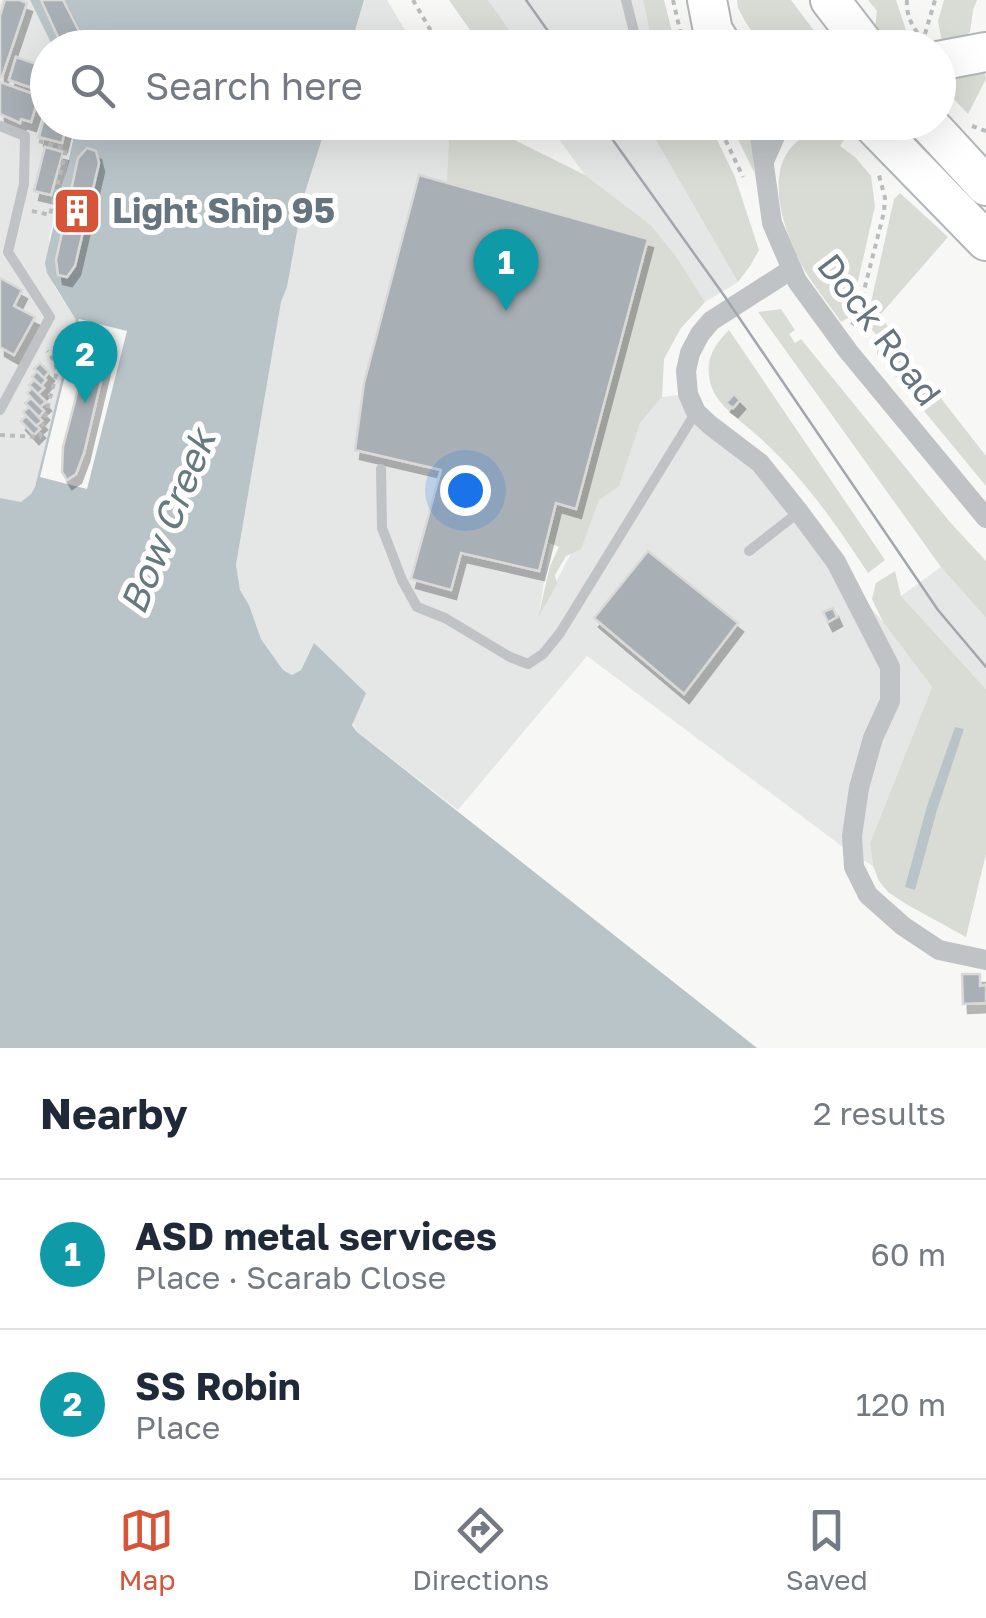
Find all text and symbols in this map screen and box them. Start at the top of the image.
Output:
search box [30,30,956,140]
icon: search [65,58,120,113]
text: Search here [145,63,363,108]
building icon: Light Ship 95 [51,185,103,237]
place label: Light Ship 95 [112,189,335,231]
pin: 1 [474,228,538,311]
street label: Dock Road [809,245,950,413]
pin: 2 [52,320,118,403]
water label: Bow Creek [109,420,225,620]
your location [440,465,491,516]
text: Nearby [40,1088,188,1138]
text: 2 results [813,1094,946,1132]
text: ASD metal services [135,1213,497,1258]
text: 1 [64,1235,81,1273]
text: 60 m [870,1235,946,1273]
text: Place · Scarab Close [135,1258,446,1296]
text: SS Robin [135,1363,301,1408]
text: 2 [63,1385,82,1423]
text: 120 m [856,1385,946,1423]
text: Place [135,1408,220,1446]
tab: Map [118,1503,176,1596]
tab: Directions [412,1503,549,1596]
tab: Saved [786,1503,868,1596]

